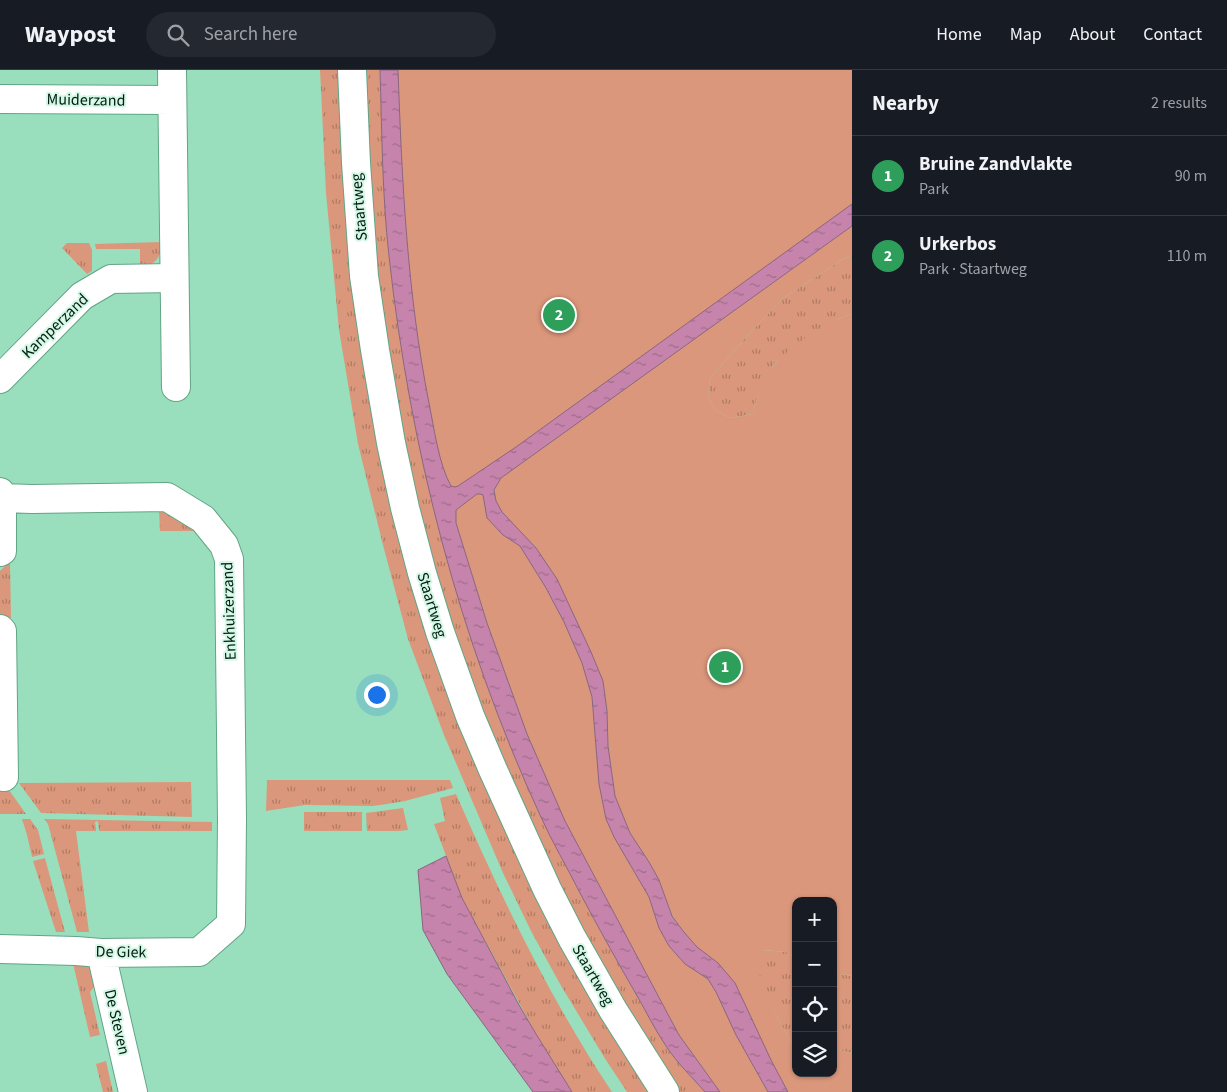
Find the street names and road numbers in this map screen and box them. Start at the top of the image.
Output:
street label: Muiderzand [46,88,126,112]
street label: Staartweg [345,172,373,242]
street label: Kamperzand [17,289,93,363]
street label: Enkhuizerzand [216,561,242,661]
street label: Staartweg [412,569,452,641]
street label: Staartweg [567,940,619,1010]
street label: De Giek [95,941,147,963]
street label: De Steven [99,987,135,1057]

